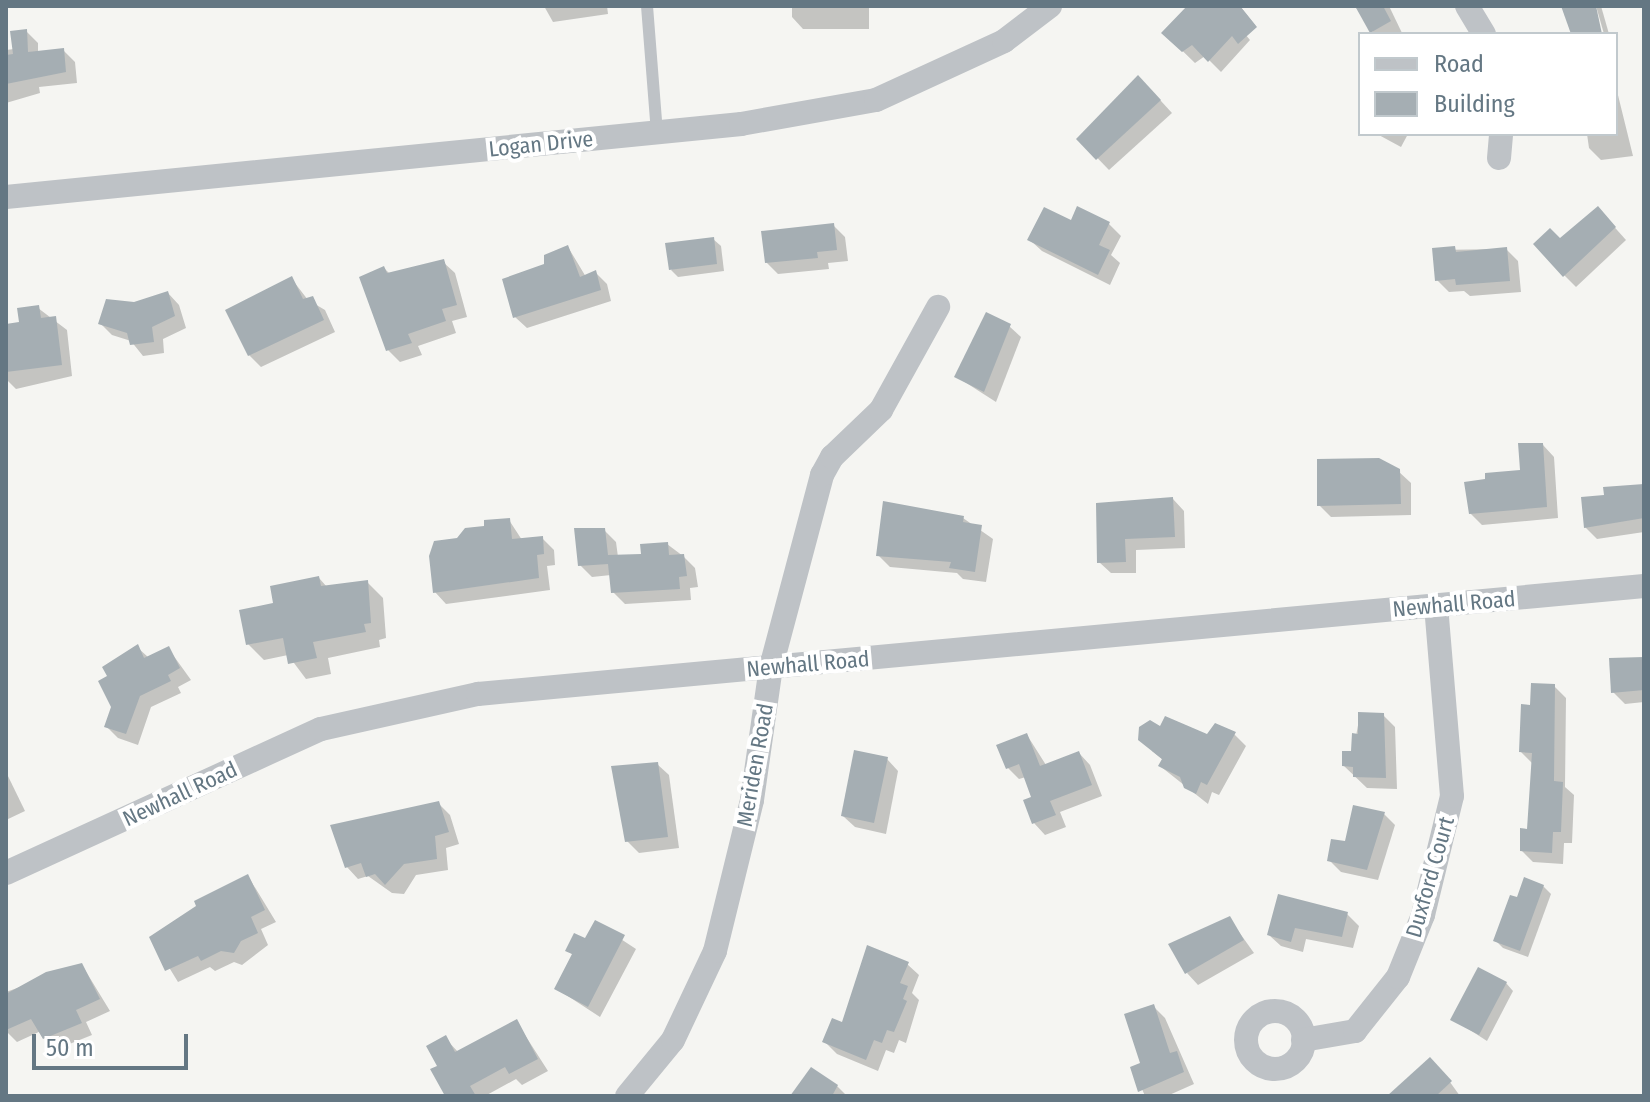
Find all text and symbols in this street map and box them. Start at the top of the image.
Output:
legend [1358,32,1618,136]
text: Road [1434,50,1484,78]
text: Building [1434,90,1515,118]
street label: Logan Drive [487,125,595,163]
street label: Newhall Road [1391,585,1517,623]
street label: Newhall Road [745,645,871,683]
street label: Meriden Road [731,701,779,829]
street label: Newhall Road [119,756,241,832]
street label: Duxford Court [1400,813,1460,941]
scale bar [36,1018,192,1068]
text: 50 m [46,1034,94,1062]

